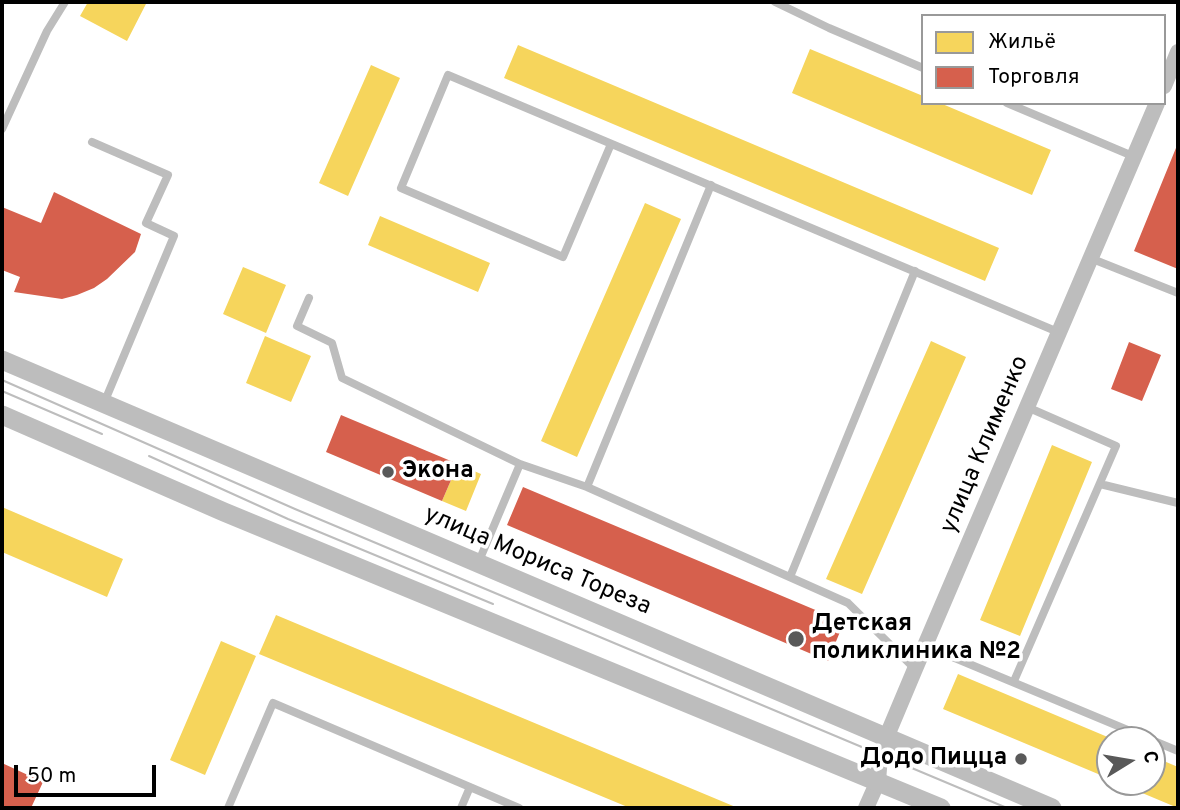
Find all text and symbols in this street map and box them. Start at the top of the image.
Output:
legend [921,14,1166,105]
text: Жильё [988,29,1056,56]
text: Торговля [988,64,1079,91]
street label: улица Клименко [936,352,1036,538]
place label: Экона [402,458,474,486]
marker: Экона [380,464,396,480]
street label: улица Мориса Тореза [419,501,655,623]
place label: Детская поликлиника №2 [812,611,1021,667]
marker: Детская поликлиника №2 [786,629,806,649]
north arrow [1096,726,1166,796]
place label: Додо Пицца [860,745,1007,773]
text: С [1137,749,1163,766]
scale bar [18,750,159,794]
marker: Додо Пицца [1013,751,1029,767]
text: 50 m [27,763,76,790]

